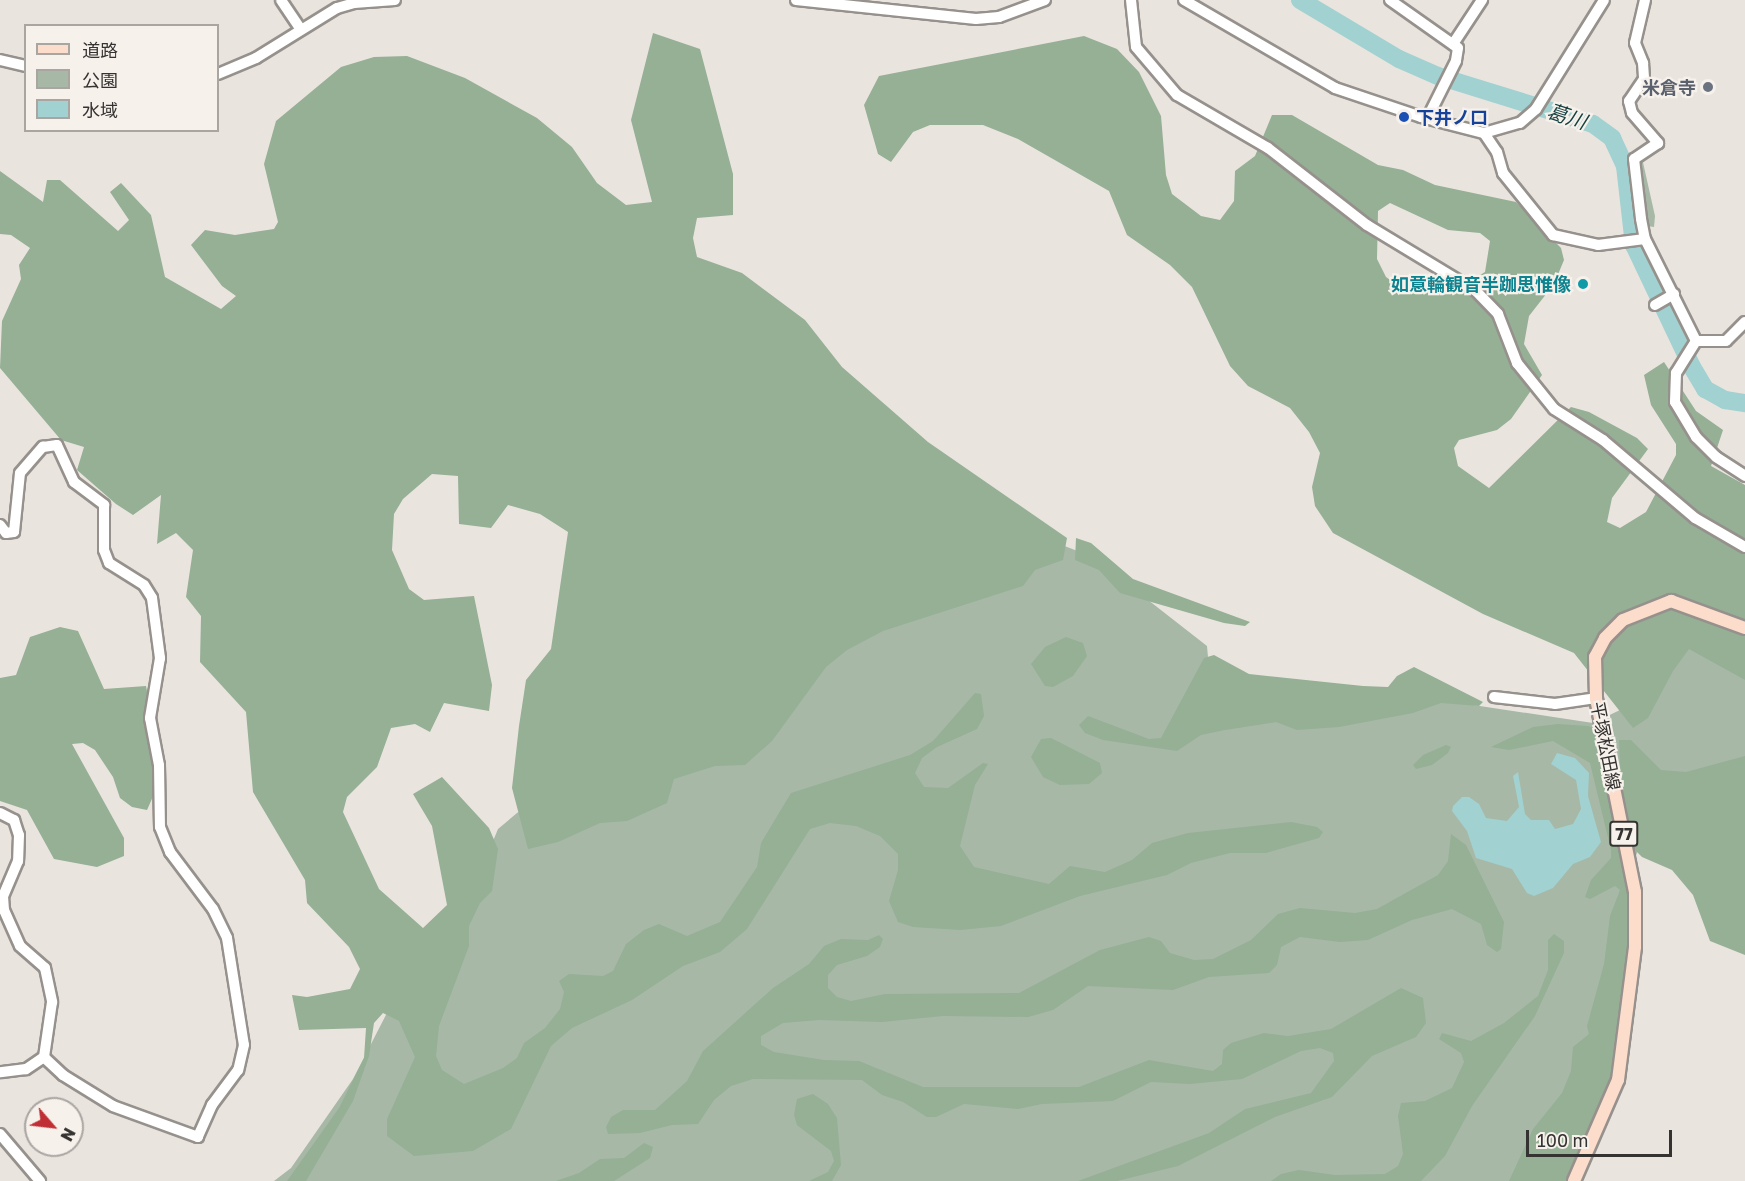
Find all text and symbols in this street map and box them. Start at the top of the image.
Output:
legend [24,24,219,132]
text: 道路 [82,39,118,61]
text: 公園 [82,69,118,91]
place label: 米倉寺 [1642,76,1696,98]
marker: 米倉寺 [1701,80,1715,94]
water label: 葛川 [1544,98,1590,134]
text: 水域 [82,99,118,121]
place label: 下井ノ口 [1416,106,1488,128]
marker: 下井ノ口 [1397,110,1411,124]
place label: 如意輪観音半跏思惟像 [1391,273,1571,295]
marker: 如意輪観音半跏思惟像 [1576,277,1590,291]
street label: 平塚松田線 [1587,700,1625,792]
road number: 77 [1609,821,1639,847]
north arrow [24,1097,84,1157]
scale bar [1529,1118,1674,1156]
text: N [56,1124,80,1145]
text: 100 m [1537,1129,1588,1151]

